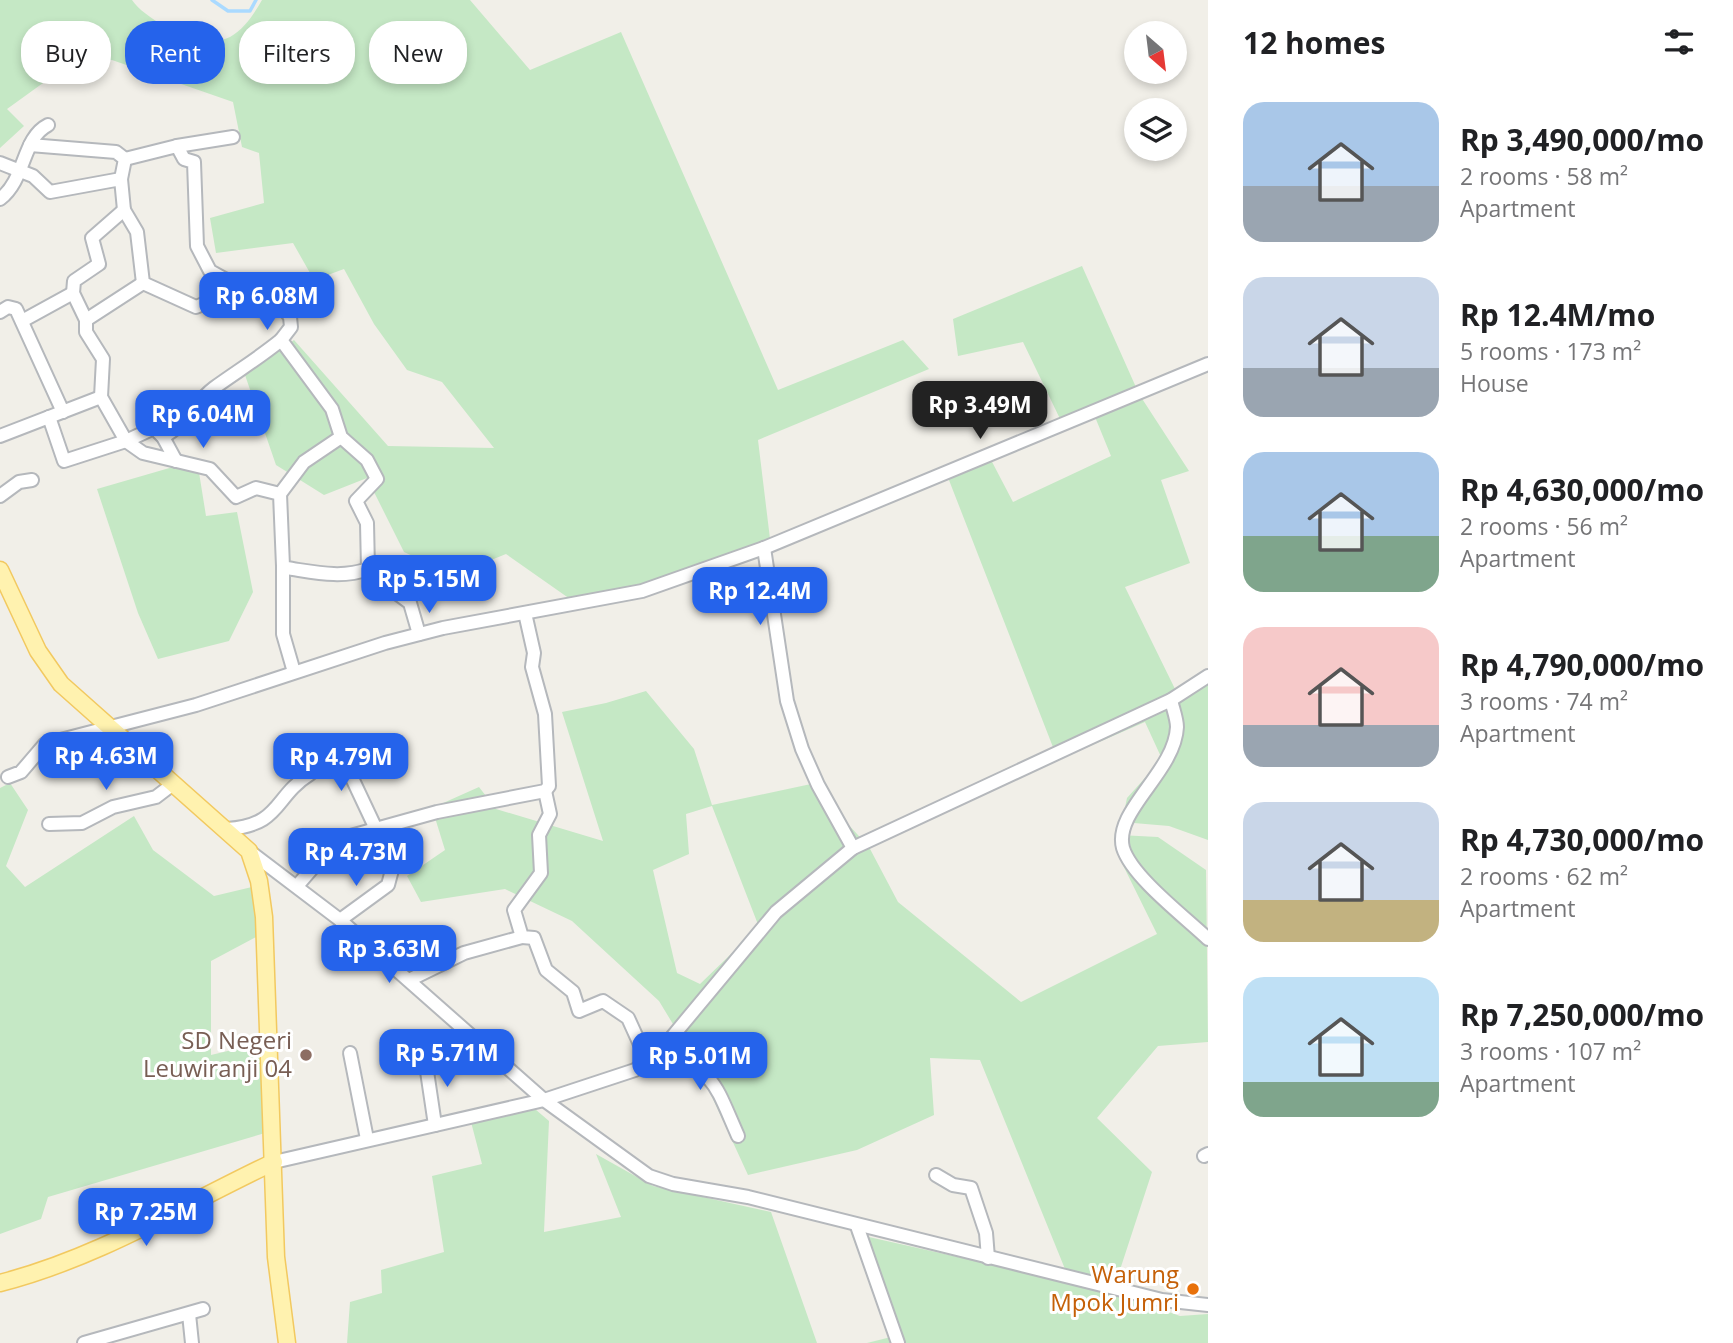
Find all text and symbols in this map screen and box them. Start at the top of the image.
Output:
chip: Buy [21,21,111,84]
chip: Rent [125,21,225,84]
chip: Filters [239,21,355,84]
chip: New [369,21,467,84]
north arrow [1124,21,1186,84]
map controls [1124,21,1187,161]
text: 12 homes [1243,22,1386,63]
icon: filters [1660,23,1698,61]
button: layers [1124,98,1187,161]
text: Rp 3,490,000/mo [1460,119,1704,160]
icon: home [1299,130,1383,214]
text: 2 rooms · 58 m² [1460,160,1628,192]
text: Apartment [1460,192,1576,224]
pin: Rp 6.08M [195,272,339,332]
text: Rp 6.08M [215,279,319,311]
text: Rp 12.4M/mo [1460,294,1655,335]
icon: home [1299,305,1383,389]
text: 5 rooms · 173 m² [1460,335,1641,367]
text: House [1460,367,1529,399]
pin: Rp 3.49M [908,382,1052,441]
text: Rp 3.49M [928,388,1032,420]
pin: Rp 6.04M [131,391,275,450]
text: Rp 6.04M [151,397,255,429]
text: Rp 4,630,000/mo [1460,469,1704,510]
icon: home [1299,480,1383,564]
text: 2 rooms · 56 m² [1460,510,1628,542]
text: Apartment [1460,542,1576,574]
pin: Rp 5.15M [357,556,501,615]
text: Rp 5.15M [377,562,481,594]
pin: Rp 12.4M [688,568,832,627]
text: Rp 12.4M [708,574,812,606]
text: Rp 4,790,000/mo [1460,644,1704,685]
icon: home [1299,655,1383,739]
text: 3 rooms · 74 m² [1460,685,1628,717]
text: Apartment [1460,717,1576,749]
pin: Rp 4.63M [34,732,178,792]
pin: Rp 4.79M [269,734,413,793]
text: Rp 4.63M [54,739,158,771]
text: Rp 4.79M [289,740,393,772]
text: Rp 4,730,000/mo [1460,819,1704,860]
pin: Rp 4.73M [284,828,428,888]
icon: home [1299,830,1383,914]
text: Rp 4.73M [304,835,408,867]
text: 2 rooms · 62 m² [1460,860,1628,892]
text: Apartment [1460,892,1576,924]
pin: Rp 3.63M [317,926,461,985]
text: Rp 3.63M [337,932,441,964]
text: Rp 7,250,000/mo [1460,994,1704,1035]
icon: home [1299,1005,1383,1089]
place label: SD Negeri Leuwiranji 04 [143,1023,292,1084]
pin: Rp 5.71M [375,1030,519,1089]
pin: Rp 5.01M [628,1032,772,1092]
text: 3 rooms · 107 m² [1460,1035,1641,1067]
text: Rp 5.71M [395,1036,499,1068]
text: Rp 5.01M [648,1039,752,1071]
marker: SD Negeri Leuwiranji 04 [298,1047,314,1063]
text: Apartment [1460,1067,1576,1099]
pin: Rp 7.25M [74,1188,218,1248]
text: Rp 7.25M [94,1195,198,1227]
place label: Warung Mpok Jumri [1050,1257,1179,1318]
marker: Warung Mpok Jumri [1185,1281,1201,1297]

